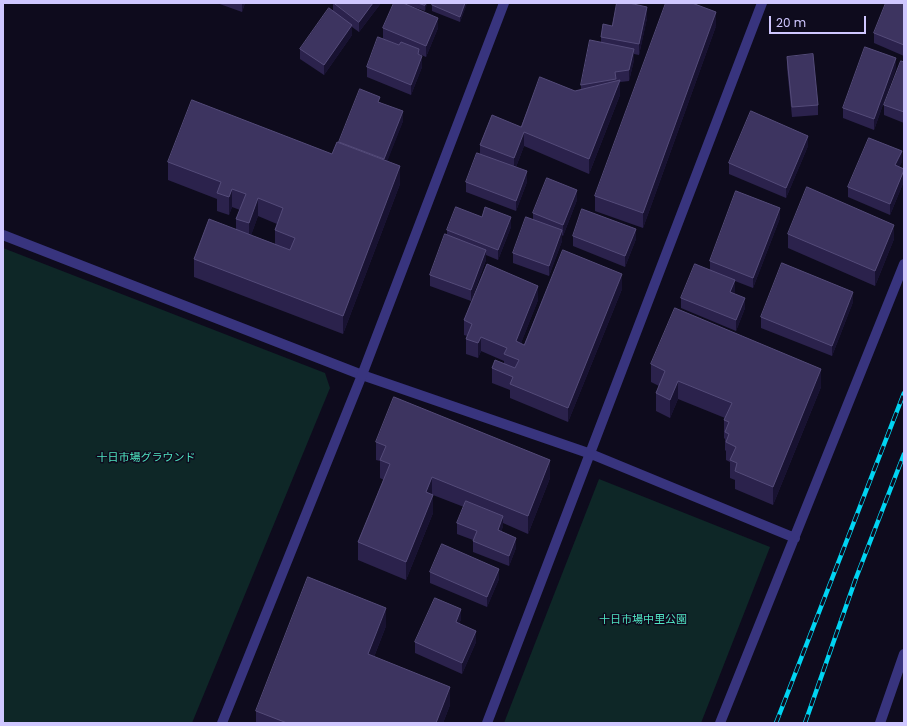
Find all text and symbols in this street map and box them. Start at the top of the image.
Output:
scale bar [771,8,868,34]
text: 20 m [776,14,806,31]
park label: 十日市場グラウンド [97,451,195,465]
park label: 十日市場中里公園 [599,613,687,627]

